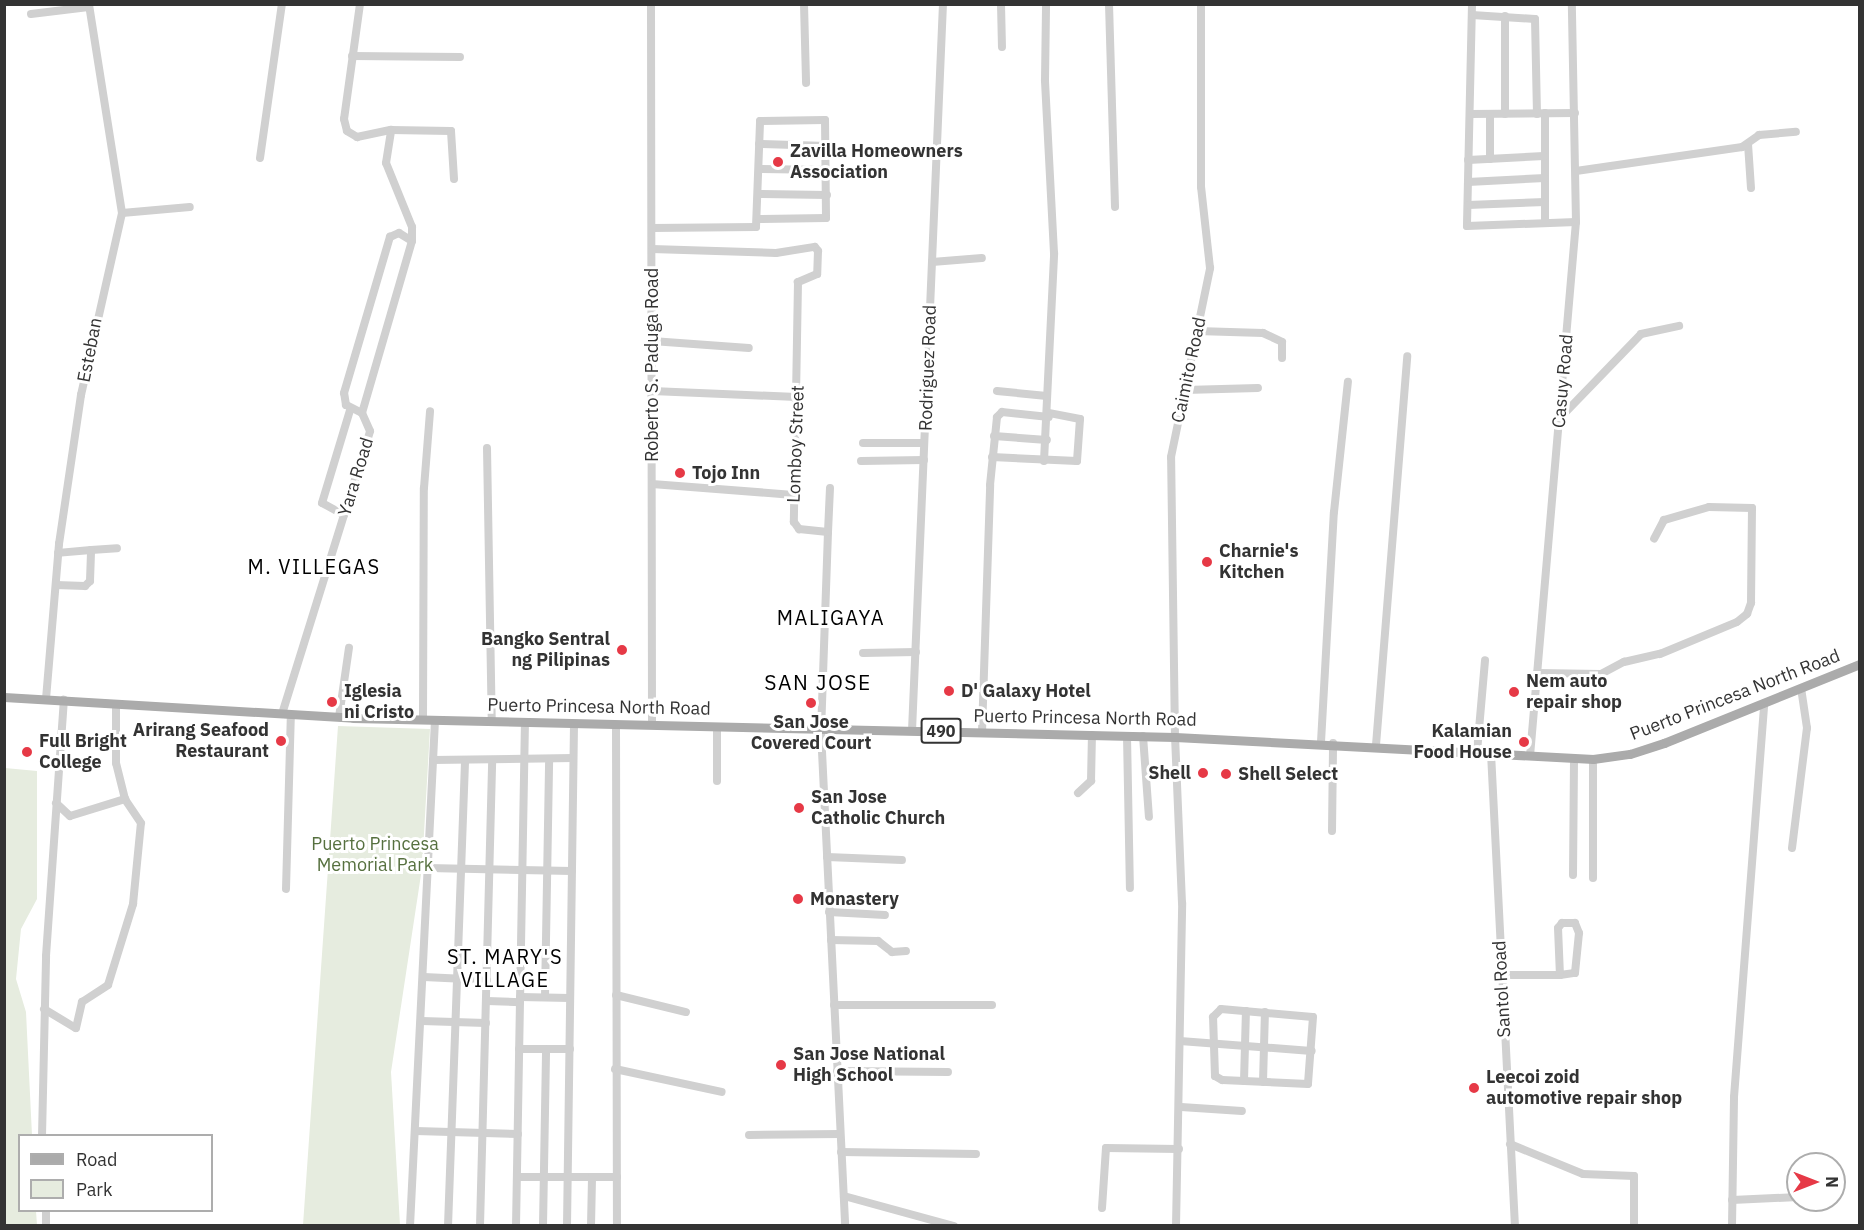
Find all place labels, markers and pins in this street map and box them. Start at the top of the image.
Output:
place label: Zavilla Homeowners Association [790,141,963,184]
marker: Zavilla Homeowners Association [771,155,785,169]
place label: Tojo Inn [692,462,760,484]
marker: Tojo Inn [673,466,687,480]
place label: Charnie's Kitchen [1219,541,1298,584]
marker: Charnie's Kitchen [1200,555,1214,569]
place label: Bangko Sentral ng Pilipinas [481,629,610,672]
marker: Bangko Sentral ng Pilipinas [615,643,629,657]
place label: Nem auto repair shop [1526,671,1622,714]
place label: D' Galaxy Hotel [961,680,1091,702]
place label: Iglesia ni Cristo [344,681,414,724]
marker: D' Galaxy Hotel [942,684,956,698]
marker: Nem auto repair shop [1507,685,1521,699]
marker: Iglesia ni Cristo [325,695,339,709]
marker: San Jose Covered Court [804,696,818,710]
place label: San Jose Covered Court [751,712,871,754]
place label: Arirang Seafood Restaurant [133,720,269,762]
place label: Kalamian Food House [1413,721,1512,764]
place label: Full Bright College [39,731,127,774]
marker: Arirang Seafood Restaurant [274,734,288,748]
marker: Kalamian Food House [1517,735,1531,749]
marker: Full Bright College [20,745,34,759]
place label: Shell [1148,762,1191,784]
place label: Shell Select [1238,763,1338,785]
marker: Shell [1196,766,1210,780]
marker: Shell Select [1219,767,1233,781]
place label: San Jose Catholic Church [811,787,945,830]
marker: San Jose Catholic Church [792,801,806,815]
place label: Monastery [810,888,899,910]
marker: Monastery [791,892,805,906]
place label: San Jose National High School [793,1044,945,1086]
marker: San Jose National High School [774,1058,788,1072]
place label: Leecoi zoid automotive repair shop [1486,1067,1682,1110]
marker: Leecoi zoid automotive repair shop [1467,1081,1481,1095]

